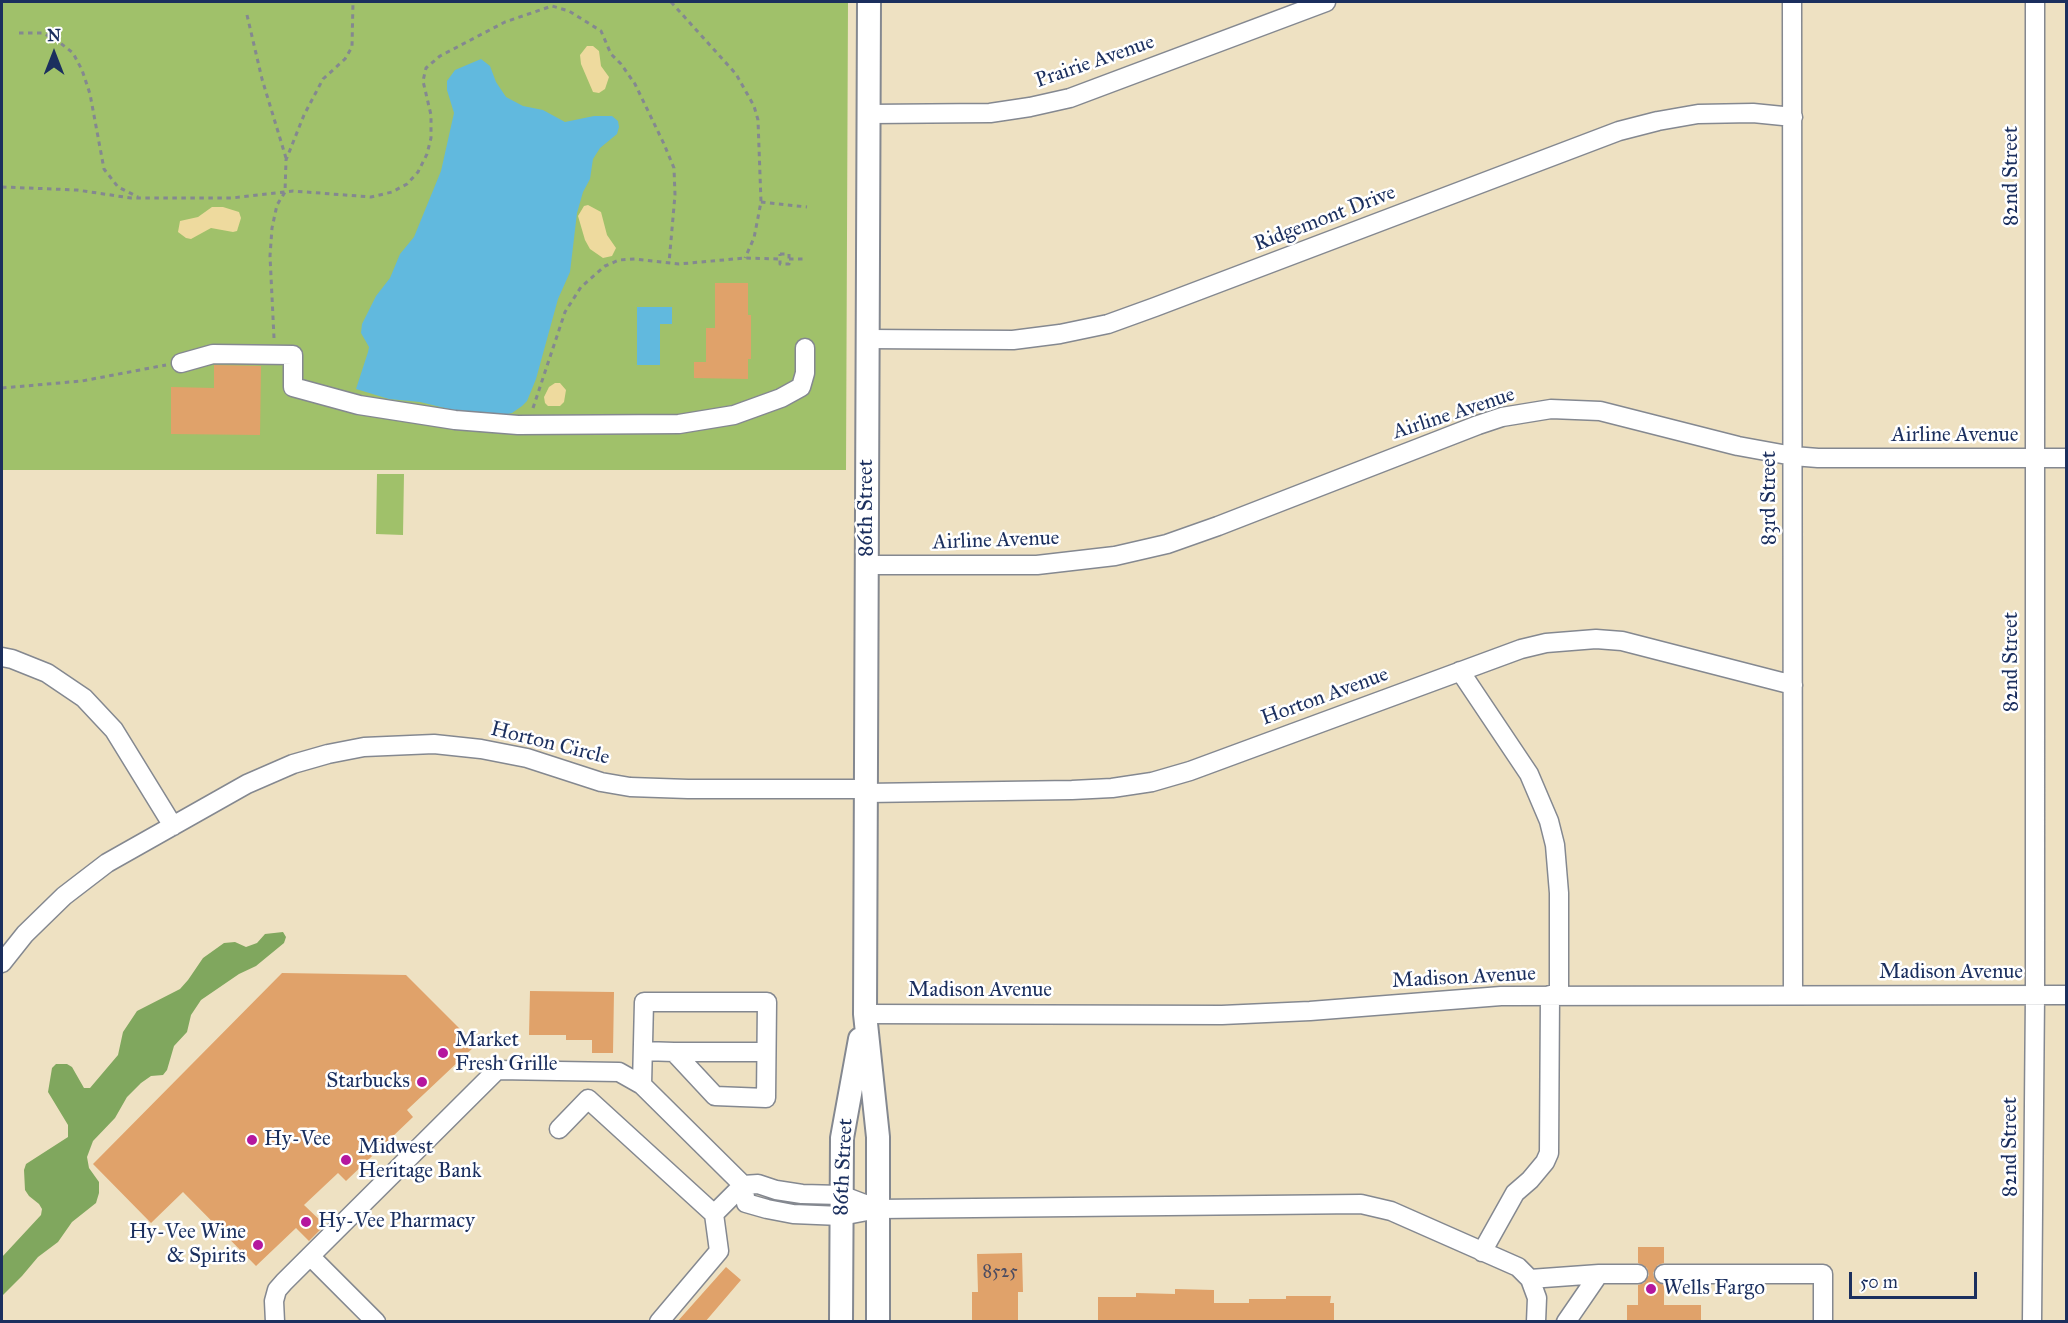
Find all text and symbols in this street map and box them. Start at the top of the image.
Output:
north arrow [24,24,84,84]
text: N [47,26,61,45]
street label: Prairie Avenue [1032,30,1158,94]
street label: 82nd Street [1999,126,2025,226]
street label: Ridgemont Drive [1251,180,1399,258]
street label: Airline Avenue [1390,382,1518,446]
street label: Airline Avenue [1892,423,2018,449]
street label: 83rd Street [1757,451,1783,545]
street label: 86th Street [854,459,880,557]
street label: Airline Avenue [932,526,1060,556]
street label: 82nd Street [1999,612,2025,712]
street label: Horton Avenue [1258,662,1392,732]
street label: Horton Circle [488,717,612,771]
street label: Madison Avenue [1879,960,2023,986]
street label: Madison Avenue [1391,962,1537,994]
street label: Madison Avenue [908,978,1052,1004]
place label: Market Fresh Grille [455,1028,558,1078]
marker: Market Fresh Grille [436,1046,450,1060]
place label: Starbucks [326,1069,410,1095]
marker: Starbucks [415,1075,429,1089]
street label: 82nd Street [1998,1097,2024,1197]
street label: 86th Street [829,1118,859,1216]
place label: Hy-Vee [264,1127,331,1153]
marker: Hy-Vee [245,1133,259,1147]
place label: Midwest Heritage Bank [358,1135,481,1185]
marker: Midwest Heritage Bank [339,1153,353,1167]
place label: Hy-Vee Pharmacy [318,1209,475,1235]
marker: Hy-Vee Pharmacy [299,1215,313,1229]
place label: Hy-Vee Wine & Spirits [129,1220,246,1270]
marker: Hy-Vee Wine & Spirits [251,1238,265,1252]
scale bar [1852,1260,1980,1298]
house number: 8525 [982,1262,1018,1284]
text: 50 m [1860,1271,1898,1293]
place label: Wells Fargo [1663,1276,1765,1302]
marker: Wells Fargo [1644,1282,1658,1296]

